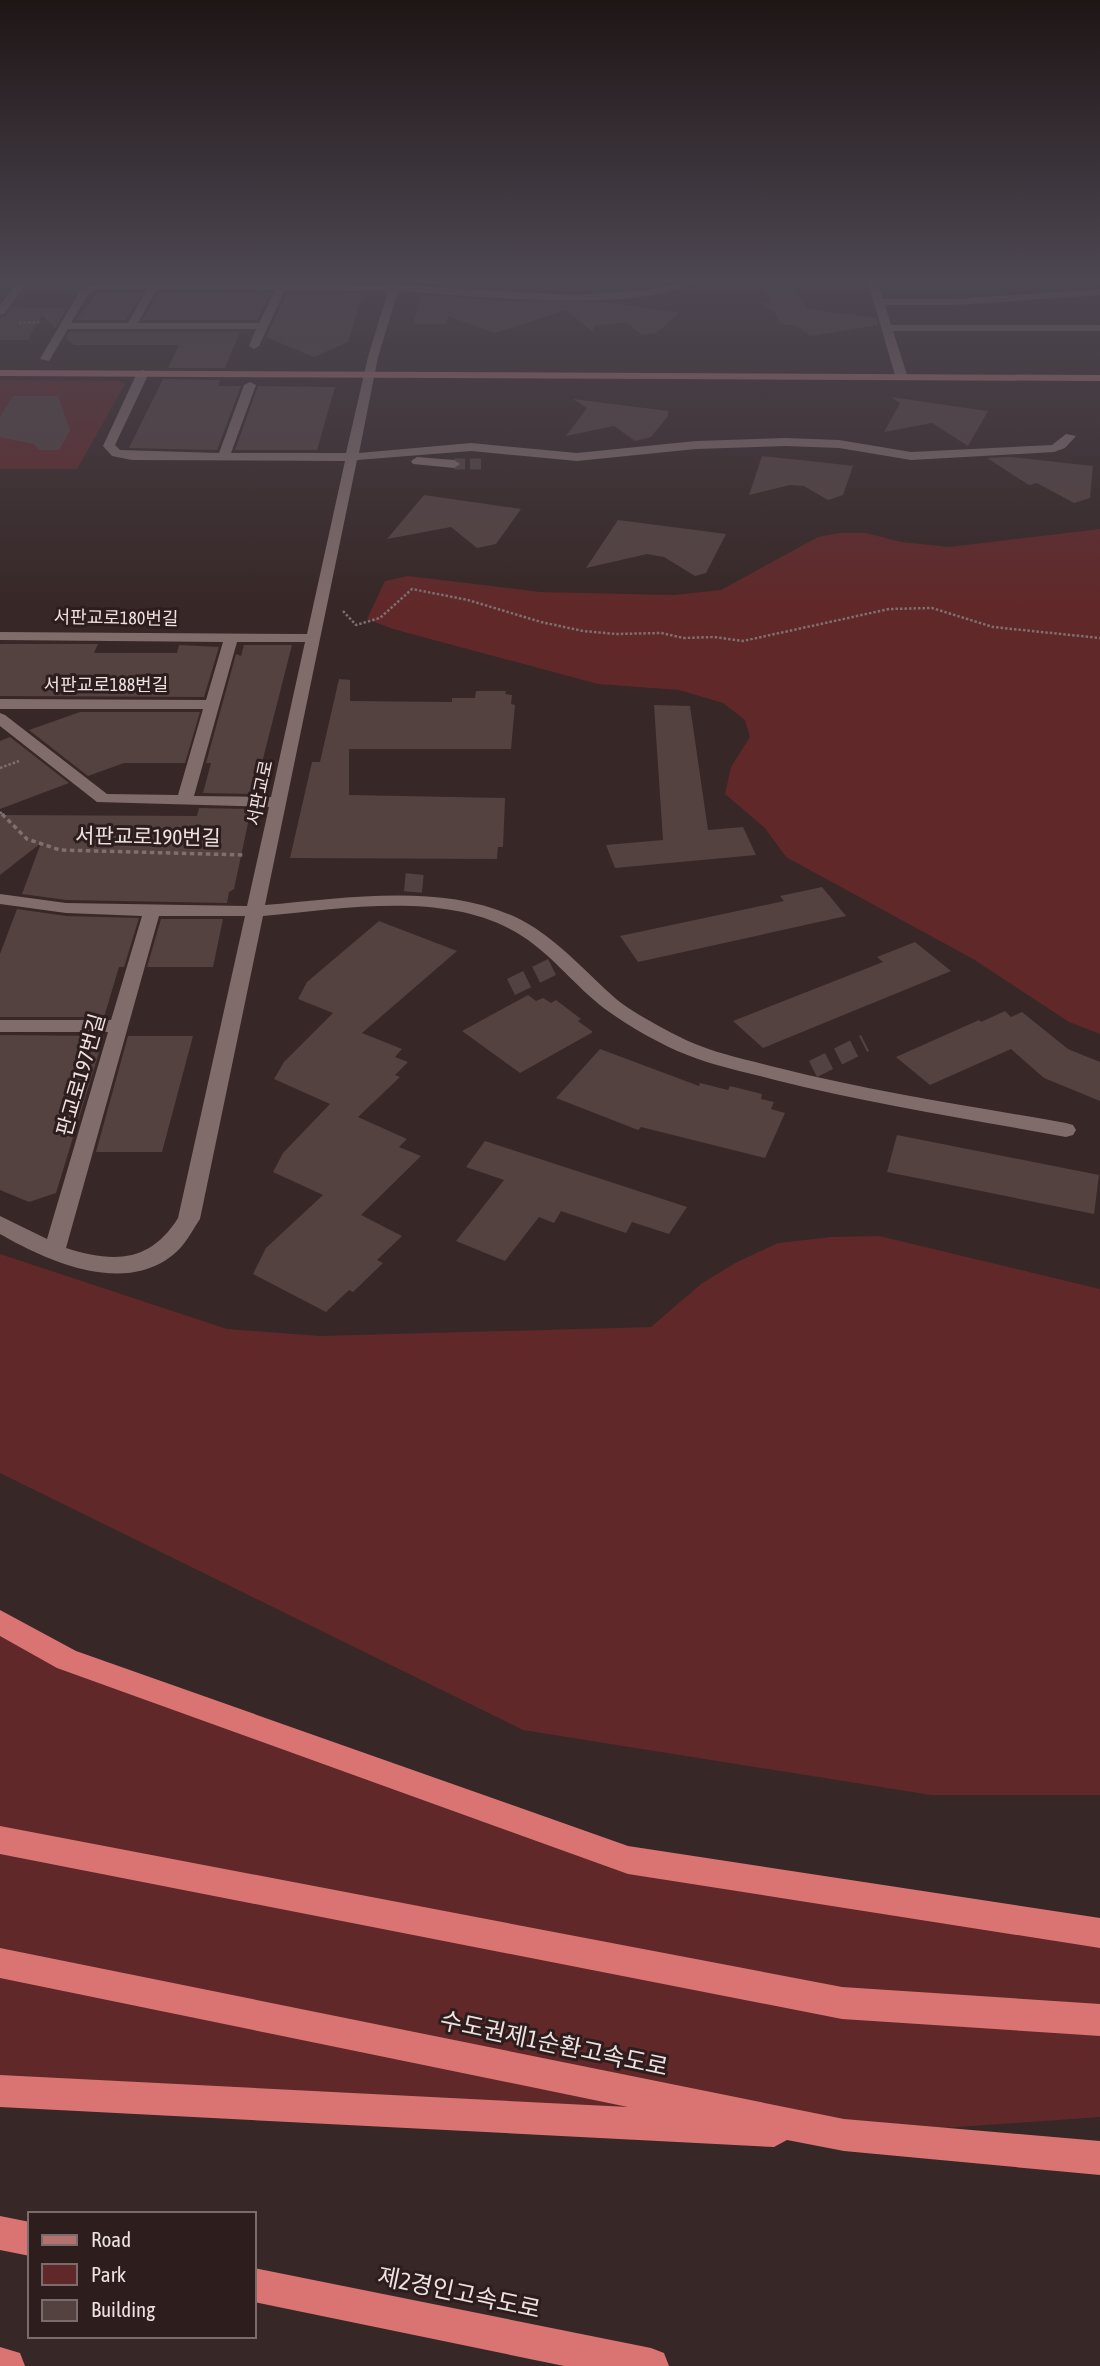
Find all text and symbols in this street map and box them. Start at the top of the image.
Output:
street label: 서판교로180번길 [53,606,179,629]
street label: 서판교로188번길 [44,674,168,695]
street label: 서판교로 [242,758,277,827]
street label: 서판교로190번길 [75,823,221,849]
street label: 판교로197번길 [51,1011,109,1139]
street label: 수도권제1순환고속도로 [438,2006,670,2081]
legend [28,2212,256,2338]
text: Road [91,2227,131,2251]
text: Park [91,2262,126,2286]
street label: 제2경인고속도로 [375,2262,543,2323]
text: Building [91,2297,155,2321]

